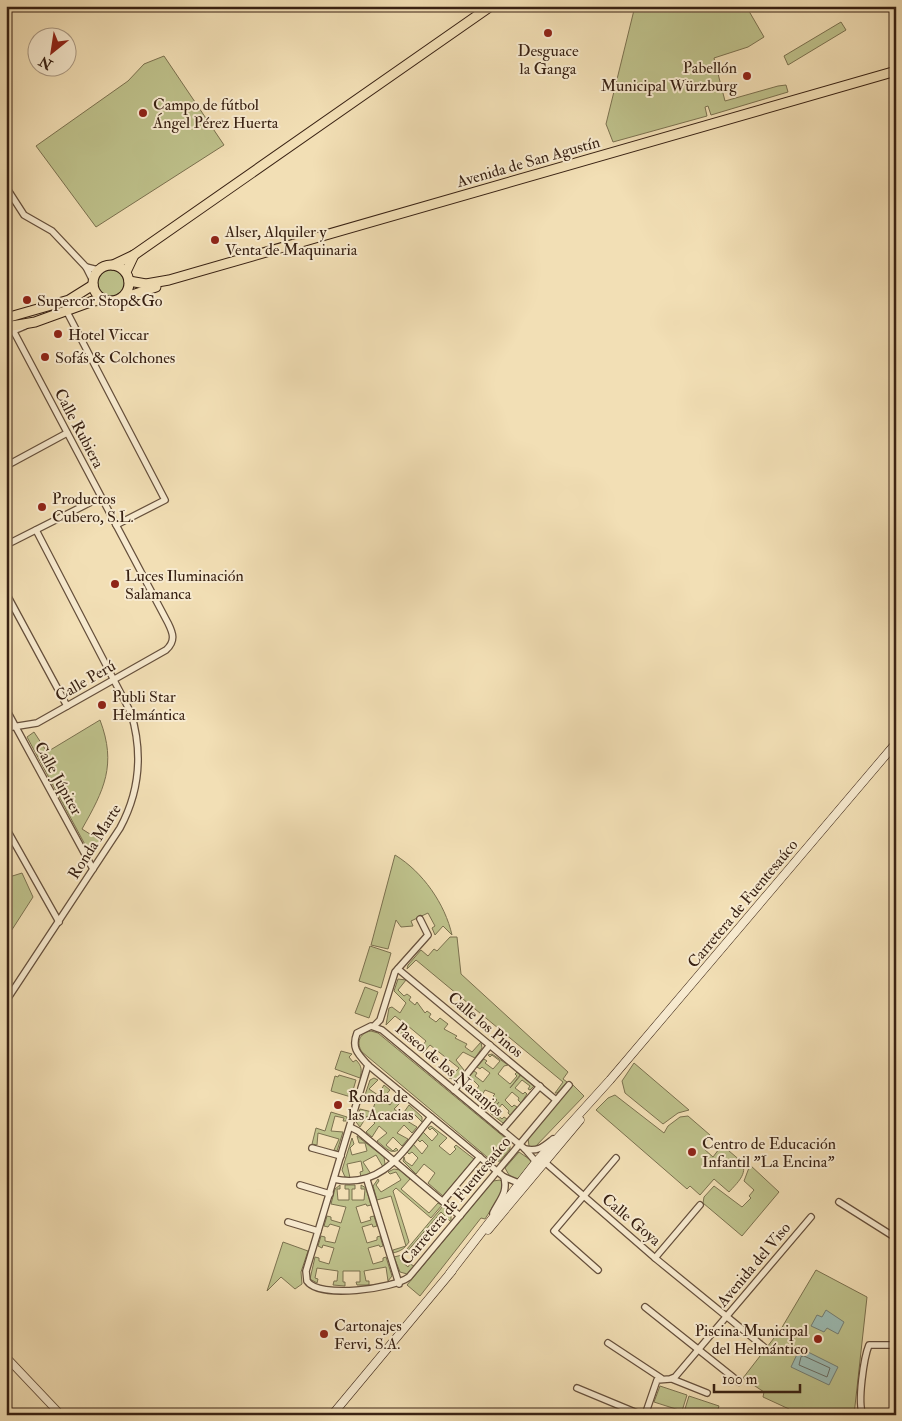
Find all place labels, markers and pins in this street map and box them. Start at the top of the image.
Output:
marker: Desguace la Ganga [542,27,554,39]
place label: Desguace la Ganga [517,41,579,79]
place label: Pabellón Municipal Würzburg [601,58,738,97]
marker: Pabellón Municipal Würzburg [741,70,753,82]
place label: Campo de fútbol Ángel Pérez Huerta [152,95,279,133]
marker: Campo de fútbol Ángel Pérez Huerta [137,107,149,119]
place label: Alser, Alquiler y Venta de Maquinaria [224,222,358,260]
marker: Alser, Alquiler y Venta de Maquinaria [209,234,221,246]
place label: Supercor Stop&Go [37,291,163,312]
marker: Supercor Stop&Go [21,294,33,306]
place label: Hotel Viccar [68,325,149,345]
marker: Hotel Viccar [52,328,64,340]
place label: Sofás & Colchones [55,348,175,368]
marker: Sofás & Colchones [39,351,51,363]
place label: Productos Cubero, S.L. [52,489,134,527]
marker: Productos Cubero, S.L. [36,501,48,513]
place label: Luces Iluminación Salamanca [125,566,244,604]
marker: Luces Iluminación Salamanca [109,578,121,590]
place label: Publi Star Helmántica [112,687,186,725]
marker: Publi Star Helmántica [96,699,108,711]
place label: Ronda de las Acacias [348,1087,414,1125]
marker: Ronda de las Acacias [332,1099,344,1111]
place label: Centro de Educación Infantil "La Encina" [702,1134,836,1172]
marker: Centro de Educación Infantil "La Encina" [686,1146,698,1158]
place label: Cartonajes Fervi, S.A. [334,1316,402,1354]
place label: Piscina Municipal del Helmántico [695,1321,808,1359]
marker: Cartonajes Fervi, S.A. [318,1328,330,1340]
marker: Piscina Municipal del Helmántico [812,1333,824,1345]

